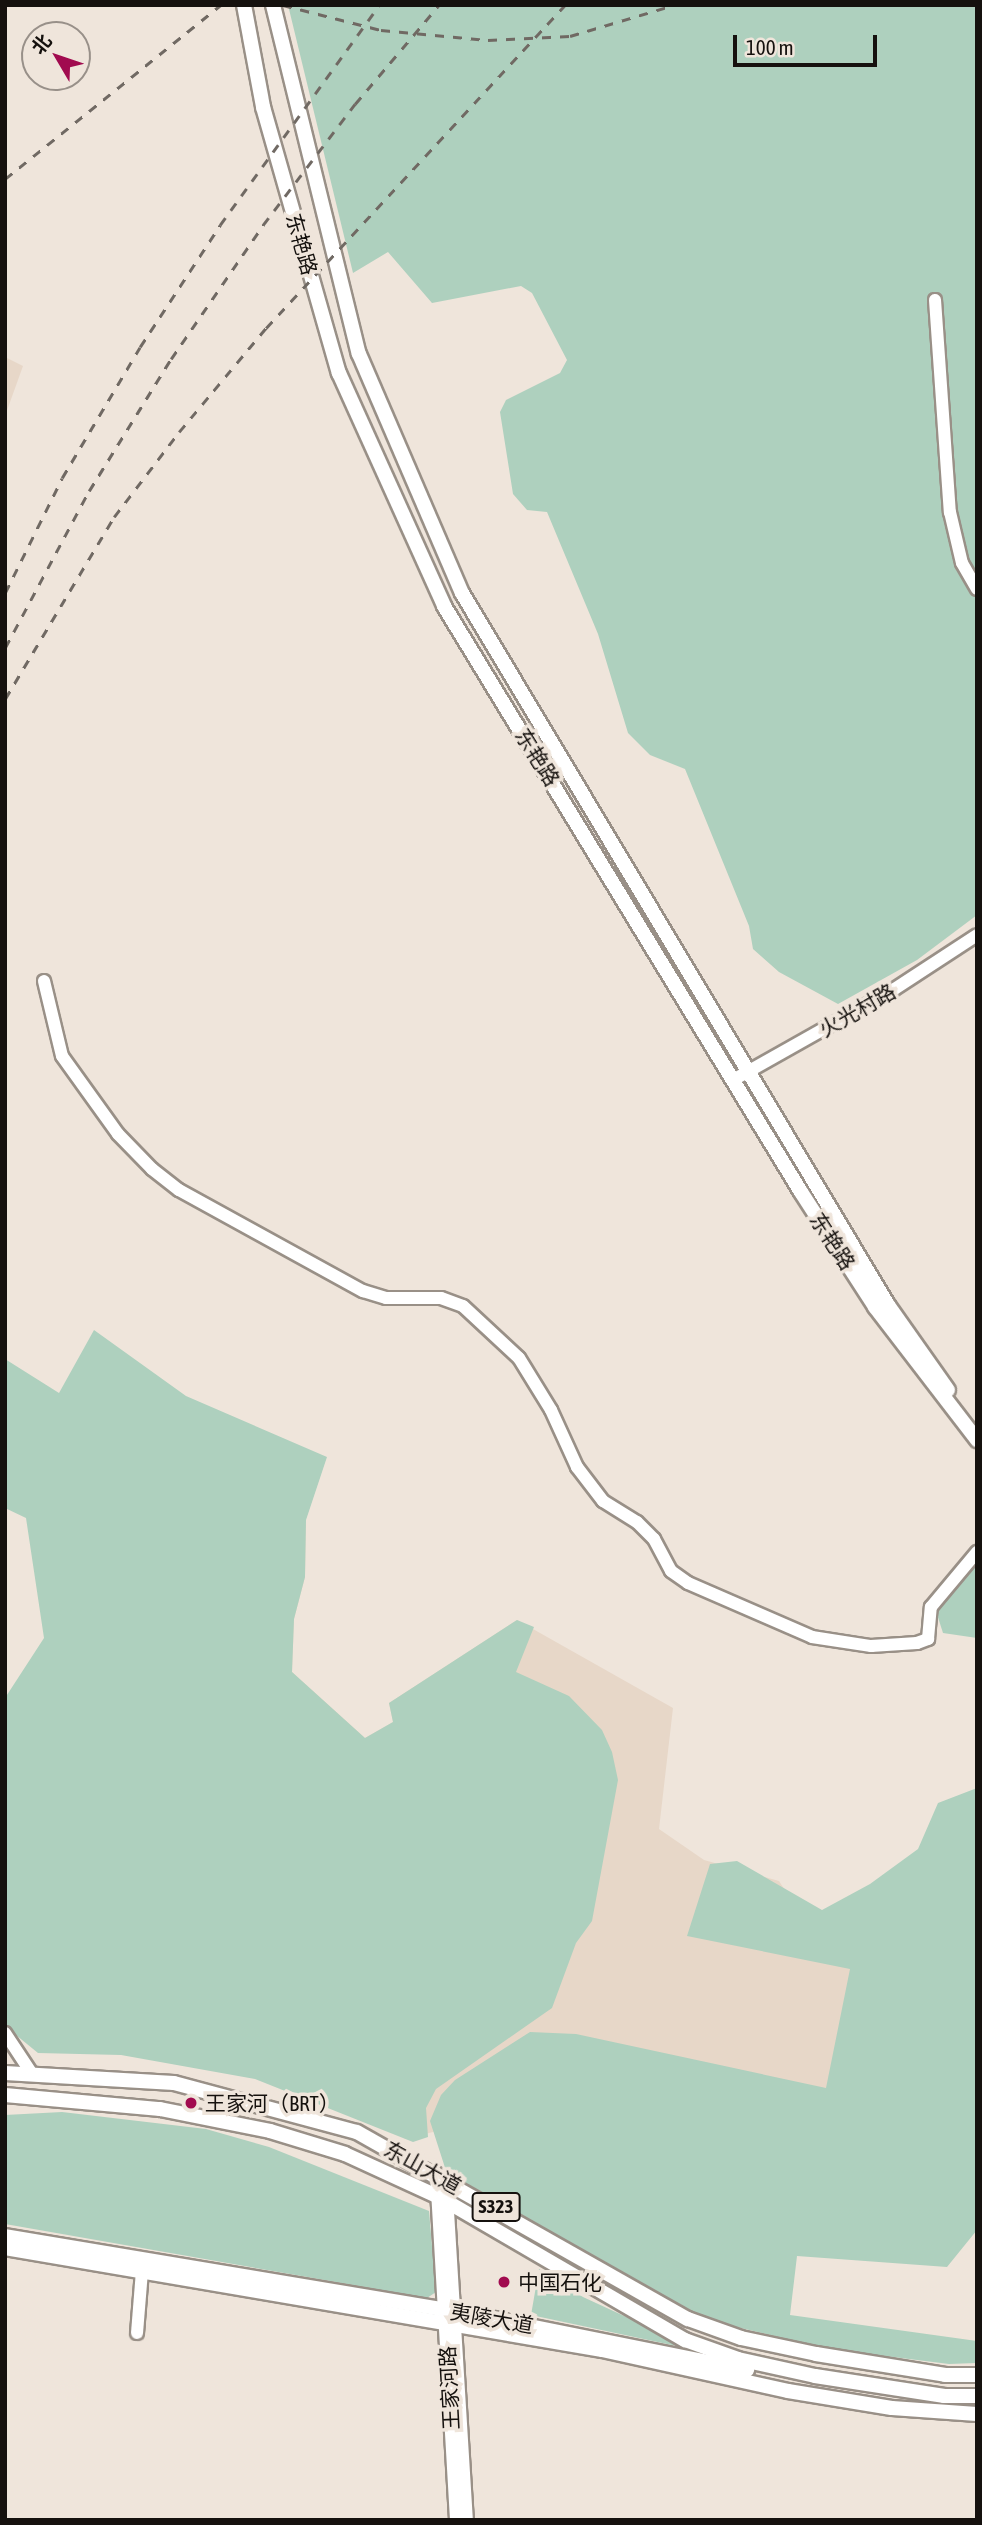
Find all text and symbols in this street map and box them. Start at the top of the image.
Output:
north arrow [21,21,91,91]
scale bar [737,21,880,65]
text: 北 [27,30,56,58]
text: 100 m [746,35,794,59]
street label: 东艳路 [281,210,323,278]
street label: 东艳路 [511,724,565,790]
street label: 火光村路 [814,978,900,1042]
street label: 东艳路 [805,1208,861,1274]
place label: 王家河（BRT） [205,2090,340,2116]
marker: 王家河（BRT） [183,2095,199,2111]
street label: 东山大道 [380,2136,466,2198]
road number: S323 [472,2192,520,2222]
place label: 中国石化 [518,2269,602,2295]
marker: 中国石化 [496,2274,512,2290]
street label: 夷陵大道 [448,2298,536,2338]
street label: 王家河路 [434,2345,464,2431]

